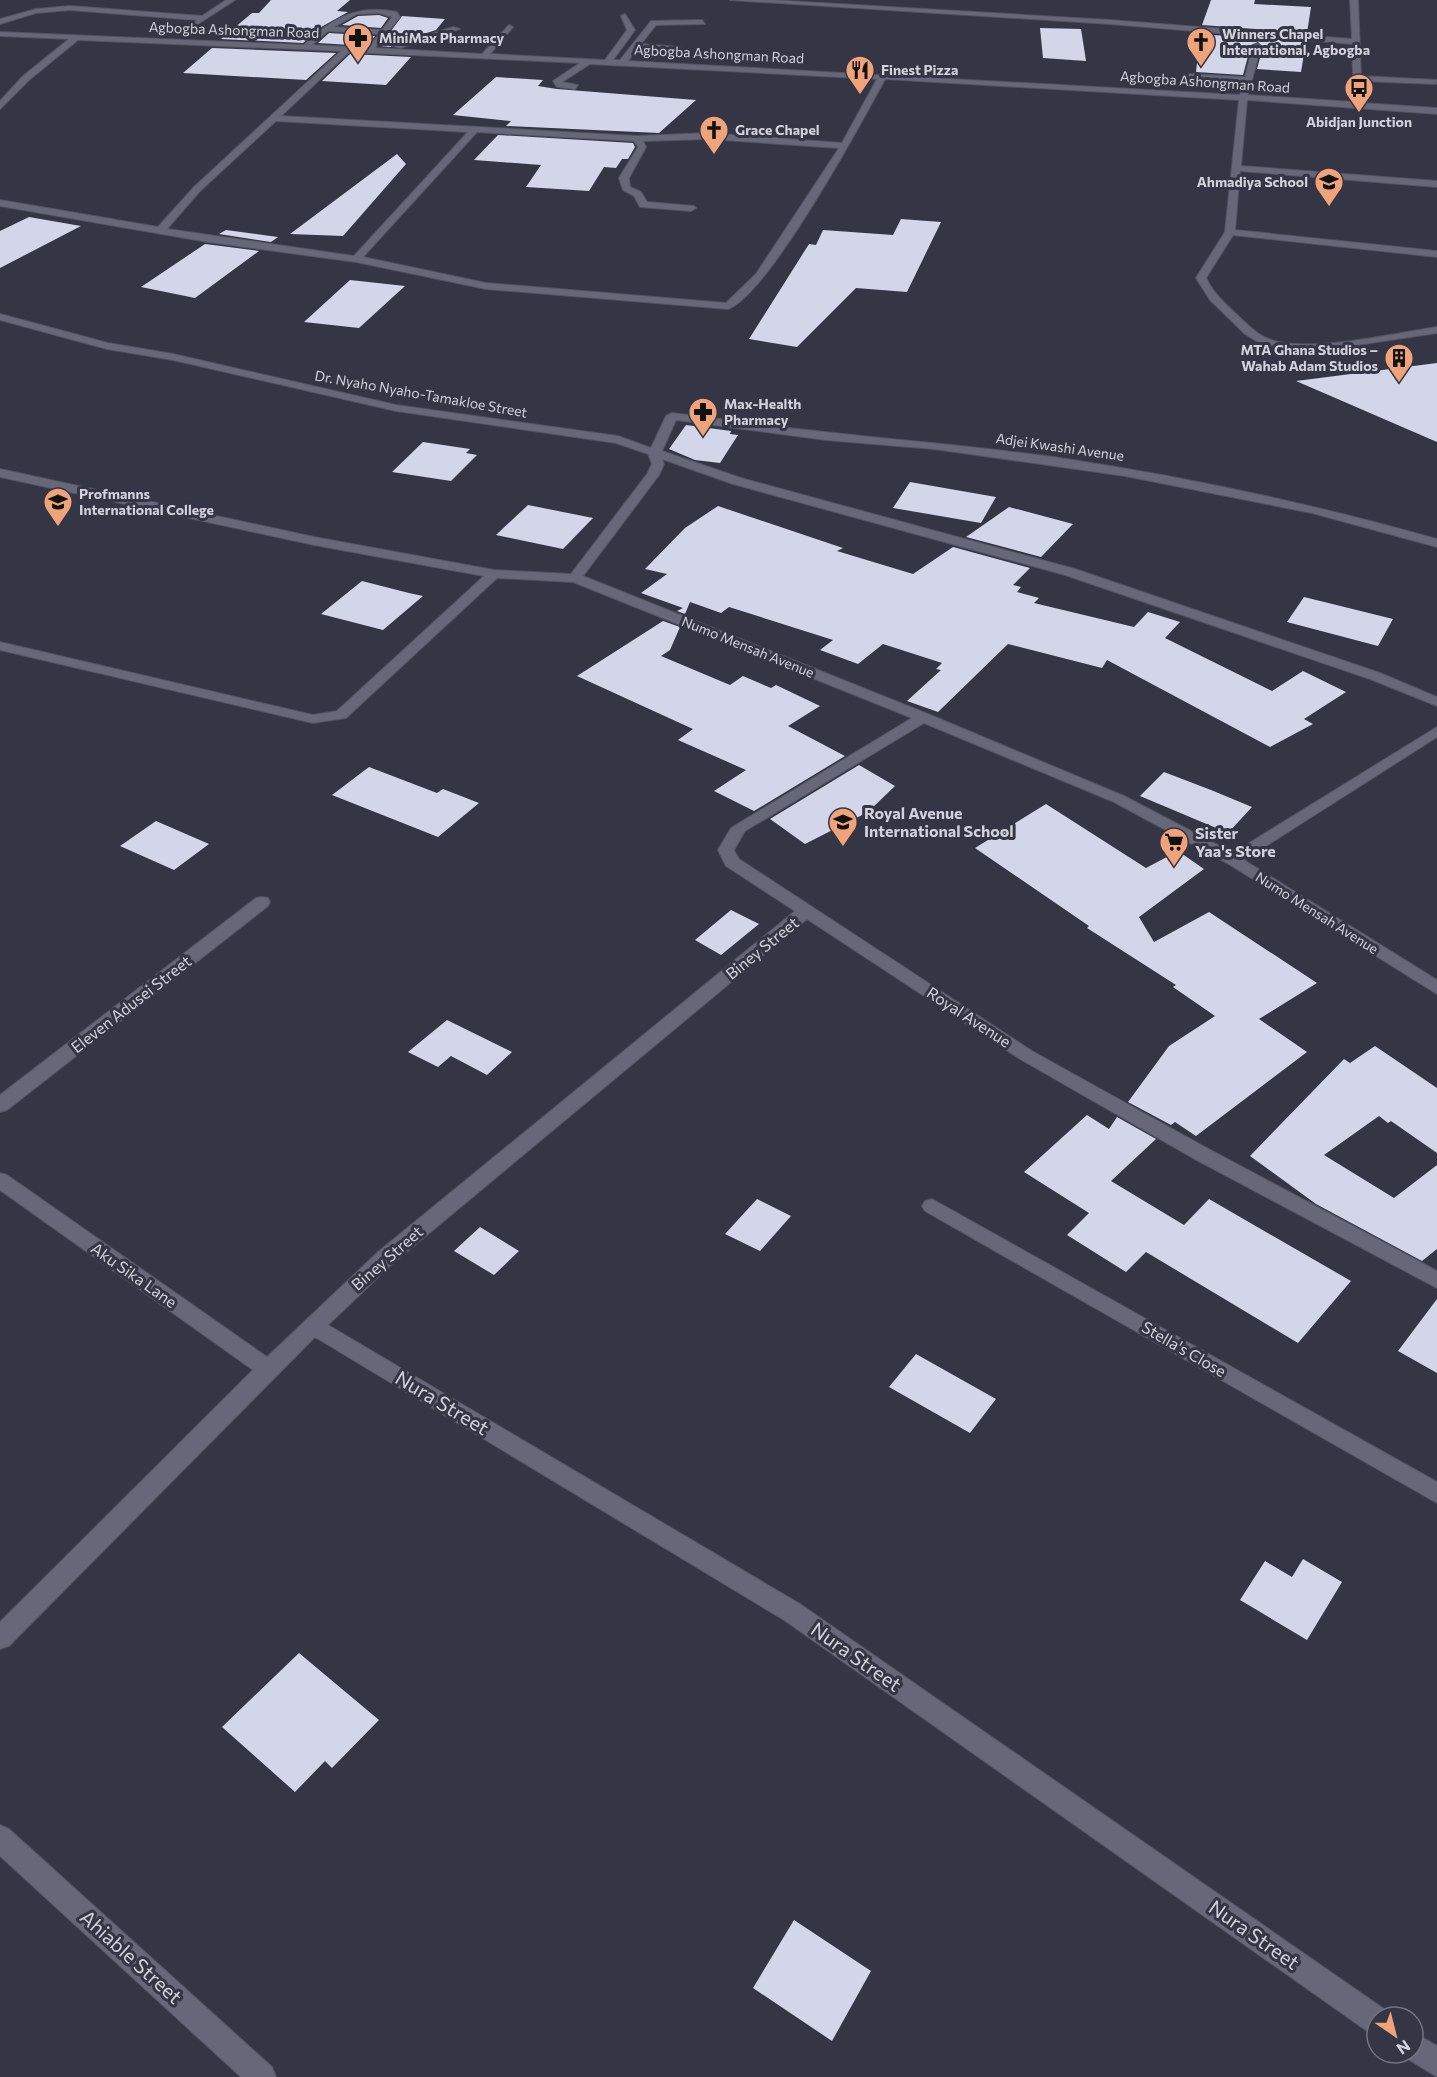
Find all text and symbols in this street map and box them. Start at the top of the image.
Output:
street label: Agbogba Ashongman Road [149,18,319,41]
pharmacy icon: MiniMax Pharmacy [342,22,374,64]
place label: Winners Chapel International, Agbogba [1222,25,1370,58]
church icon: Winners Chapel International, Agbogba [1185,26,1217,68]
place label: MiniMax Pharmacy [379,29,504,46]
street label: Agbogba Ashongman Road [633,41,805,66]
restaurant icon: Finest Pizza [844,54,876,96]
place label: Finest Pizza [881,61,958,78]
street label: Agbogba Ashongman Road [1119,67,1291,96]
bus stop icon: Abidjan Junction [1343,72,1375,114]
place label: Abidjan Junction [1306,113,1412,130]
church icon: Grace Chapel [698,114,730,156]
place label: Grace Chapel [735,121,820,138]
school or university icon: Ahmadiya School [1313,166,1345,208]
place label: Ahmadiya School [1197,173,1308,190]
place label: MTA Ghana Studios – Wahab Adam Studios [1240,341,1378,374]
building icon: MTA Ghana Studios – Wahab Adam Studios [1383,342,1415,384]
street label: Dr. Nyaho Nyaho-Tamakloe Street [313,366,529,421]
place label: Max-Health Pharmacy [724,395,801,428]
pharmacy icon: Max-Health Pharmacy [687,396,719,438]
street label: Adjei Kwashi Avenue [995,429,1125,464]
place label: Profmanns International College [79,485,214,518]
school or university icon: Profmanns International College [42,486,74,528]
street label: Numo Mensah Avenue [679,612,817,681]
place label: Royal Avenue International School [864,803,1014,840]
school or university icon: Royal Avenue International School [827,806,859,848]
place label: Sister Yaa's Store [1195,823,1276,860]
supermarket icon: Sister Yaa's Store [1158,826,1190,868]
street label: Numo Mensah Avenue [1253,868,1382,957]
street label: Biney Street [721,912,802,983]
street label: Eleven Adusei Street [67,950,195,1056]
street label: Royal Avenue [924,982,1015,1051]
street label: Biney Street [347,1221,427,1294]
street label: Aku Sika Lane [88,1238,181,1311]
street label: Stella's Close [1139,1317,1230,1380]
street label: Nura Street [391,1365,494,1439]
street label: Nura Street [807,1616,906,1696]
street label: Nura Street [1205,1894,1304,1974]
street label: Ahiable Street [76,1904,188,2008]
north arrow [1365,2005,1425,2065]
text: N [1394,2036,1414,2059]

